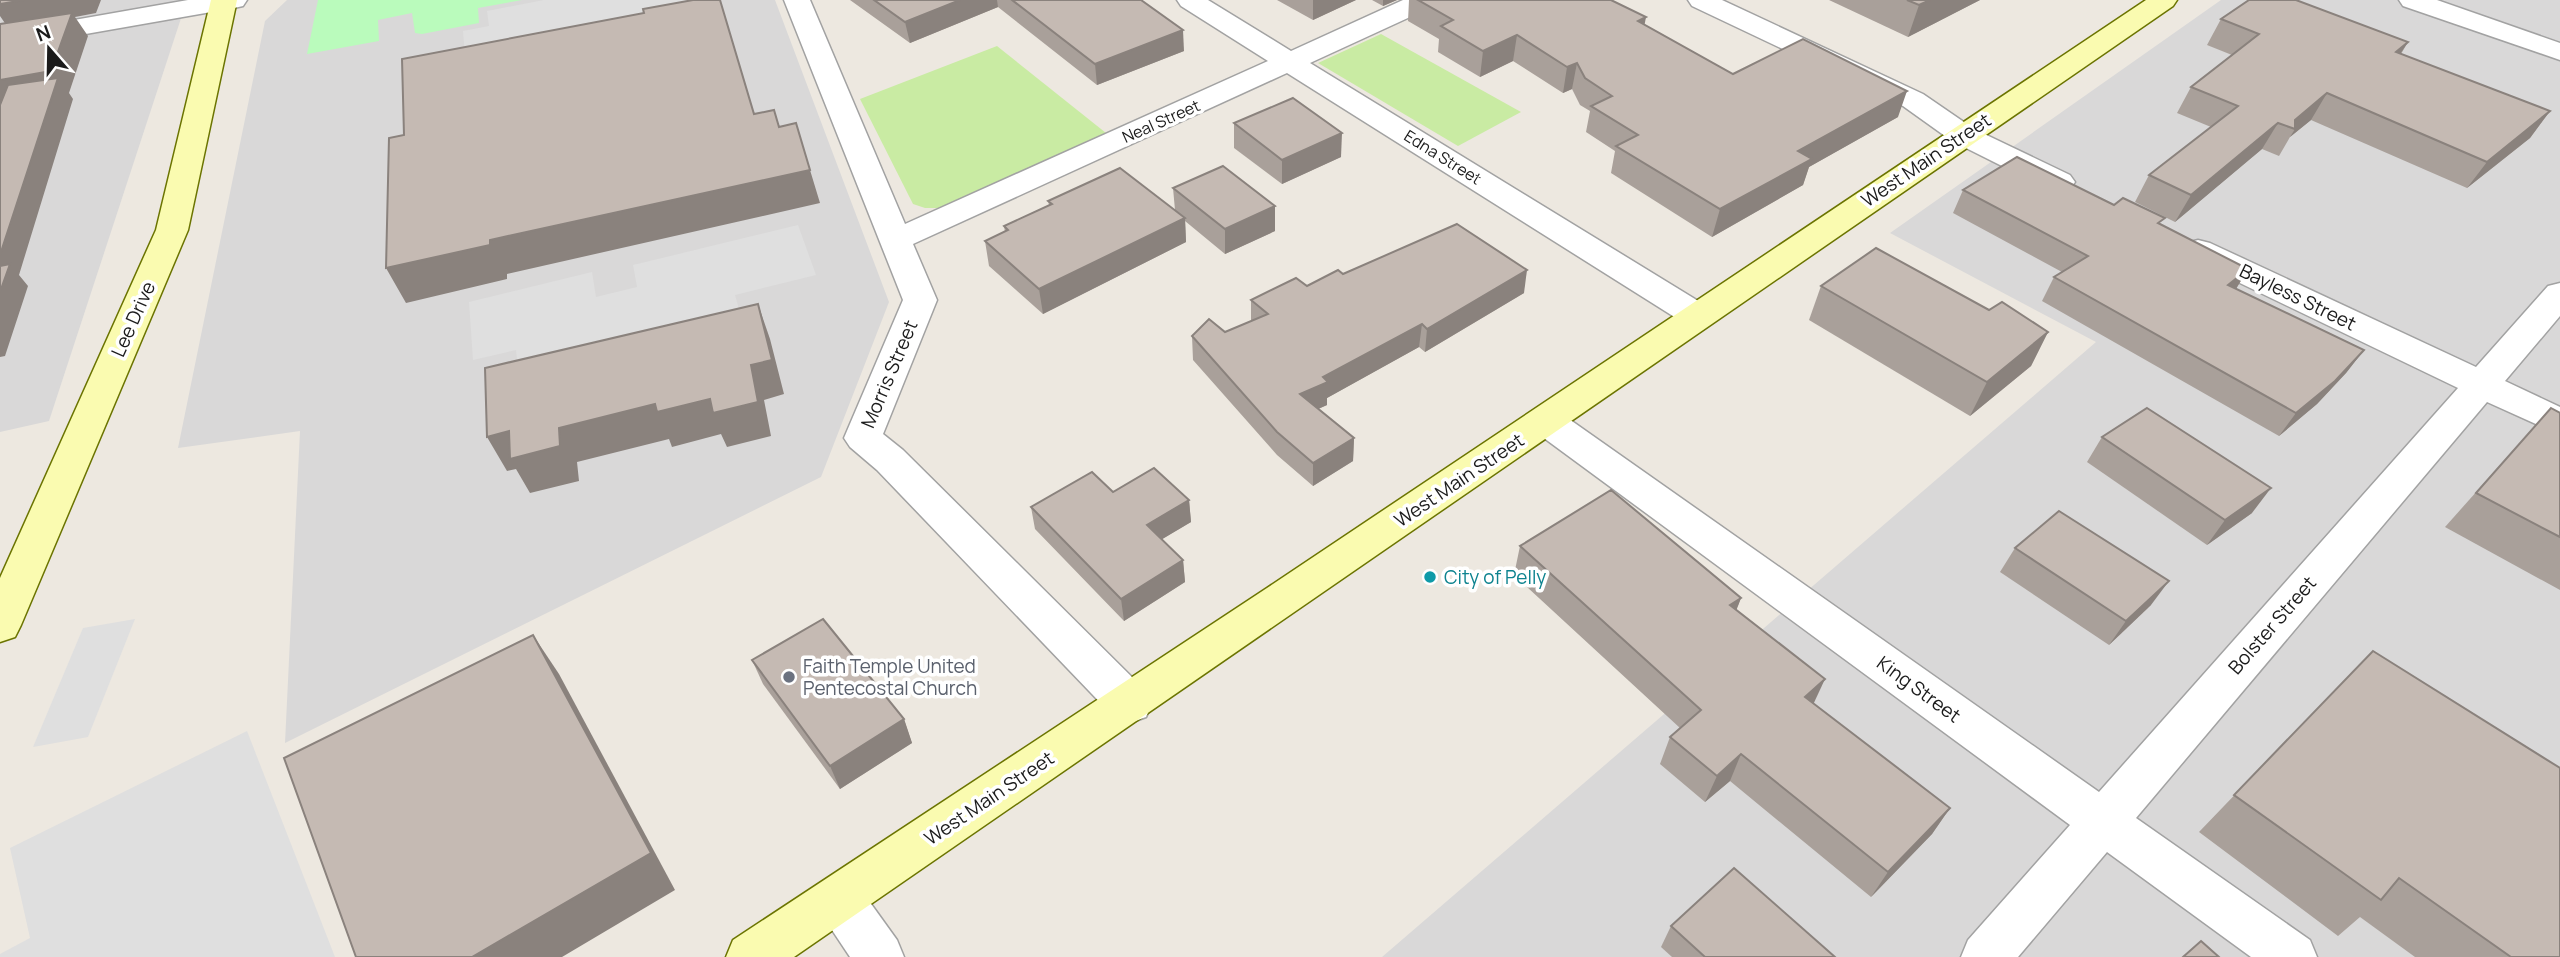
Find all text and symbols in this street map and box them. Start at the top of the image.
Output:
north arrow [14,14,84,84]
text: N [32,18,54,48]
street label: Neal Street [1119,94,1203,148]
street label: West Main Street [1856,107,1996,213]
street label: Edna Street [1400,125,1486,189]
street label: Bayless Street [2235,258,2361,336]
street label: Lee Drive [105,277,161,361]
street label: Morris Street [855,316,923,432]
street label: West Main Street [1389,427,1529,533]
place label: City of Pelly [1444,564,1546,590]
marker: City of Pelly [1422,569,1438,585]
street label: Bolster Street [2222,570,2322,680]
street label: King Street [1872,650,1966,728]
place label: Faith Temple United Pentecostal Church [803,653,977,701]
marker: Faith Temple United Pentecostal Church [781,669,797,685]
street label: West Main Street [919,745,1059,851]

